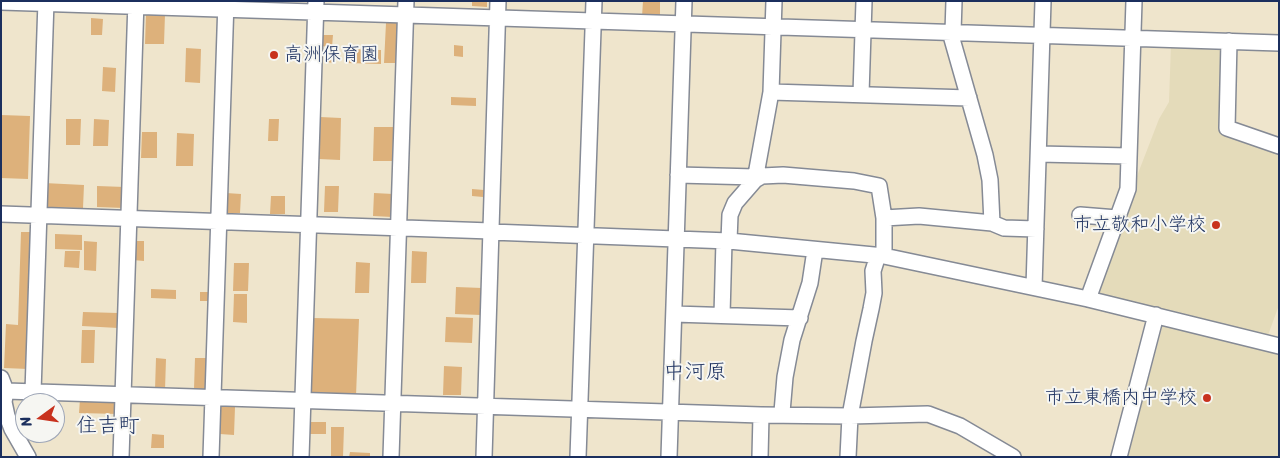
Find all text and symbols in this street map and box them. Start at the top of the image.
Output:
place label: 高洲保育園 [284,44,379,66]
marker: 高洲保育園 [268,49,280,61]
place label: 市立敬和小学校 [1073,214,1206,236]
marker: 市立敬和小学校 [1210,219,1222,231]
district label: 中河原 [664,360,726,386]
place label: 市立東橋内中学校 [1045,387,1197,409]
marker: 市立東橋内中学校 [1201,392,1213,404]
north arrow [15,393,65,443]
text: N [13,414,39,429]
district label: 住吉町 [77,414,139,440]

